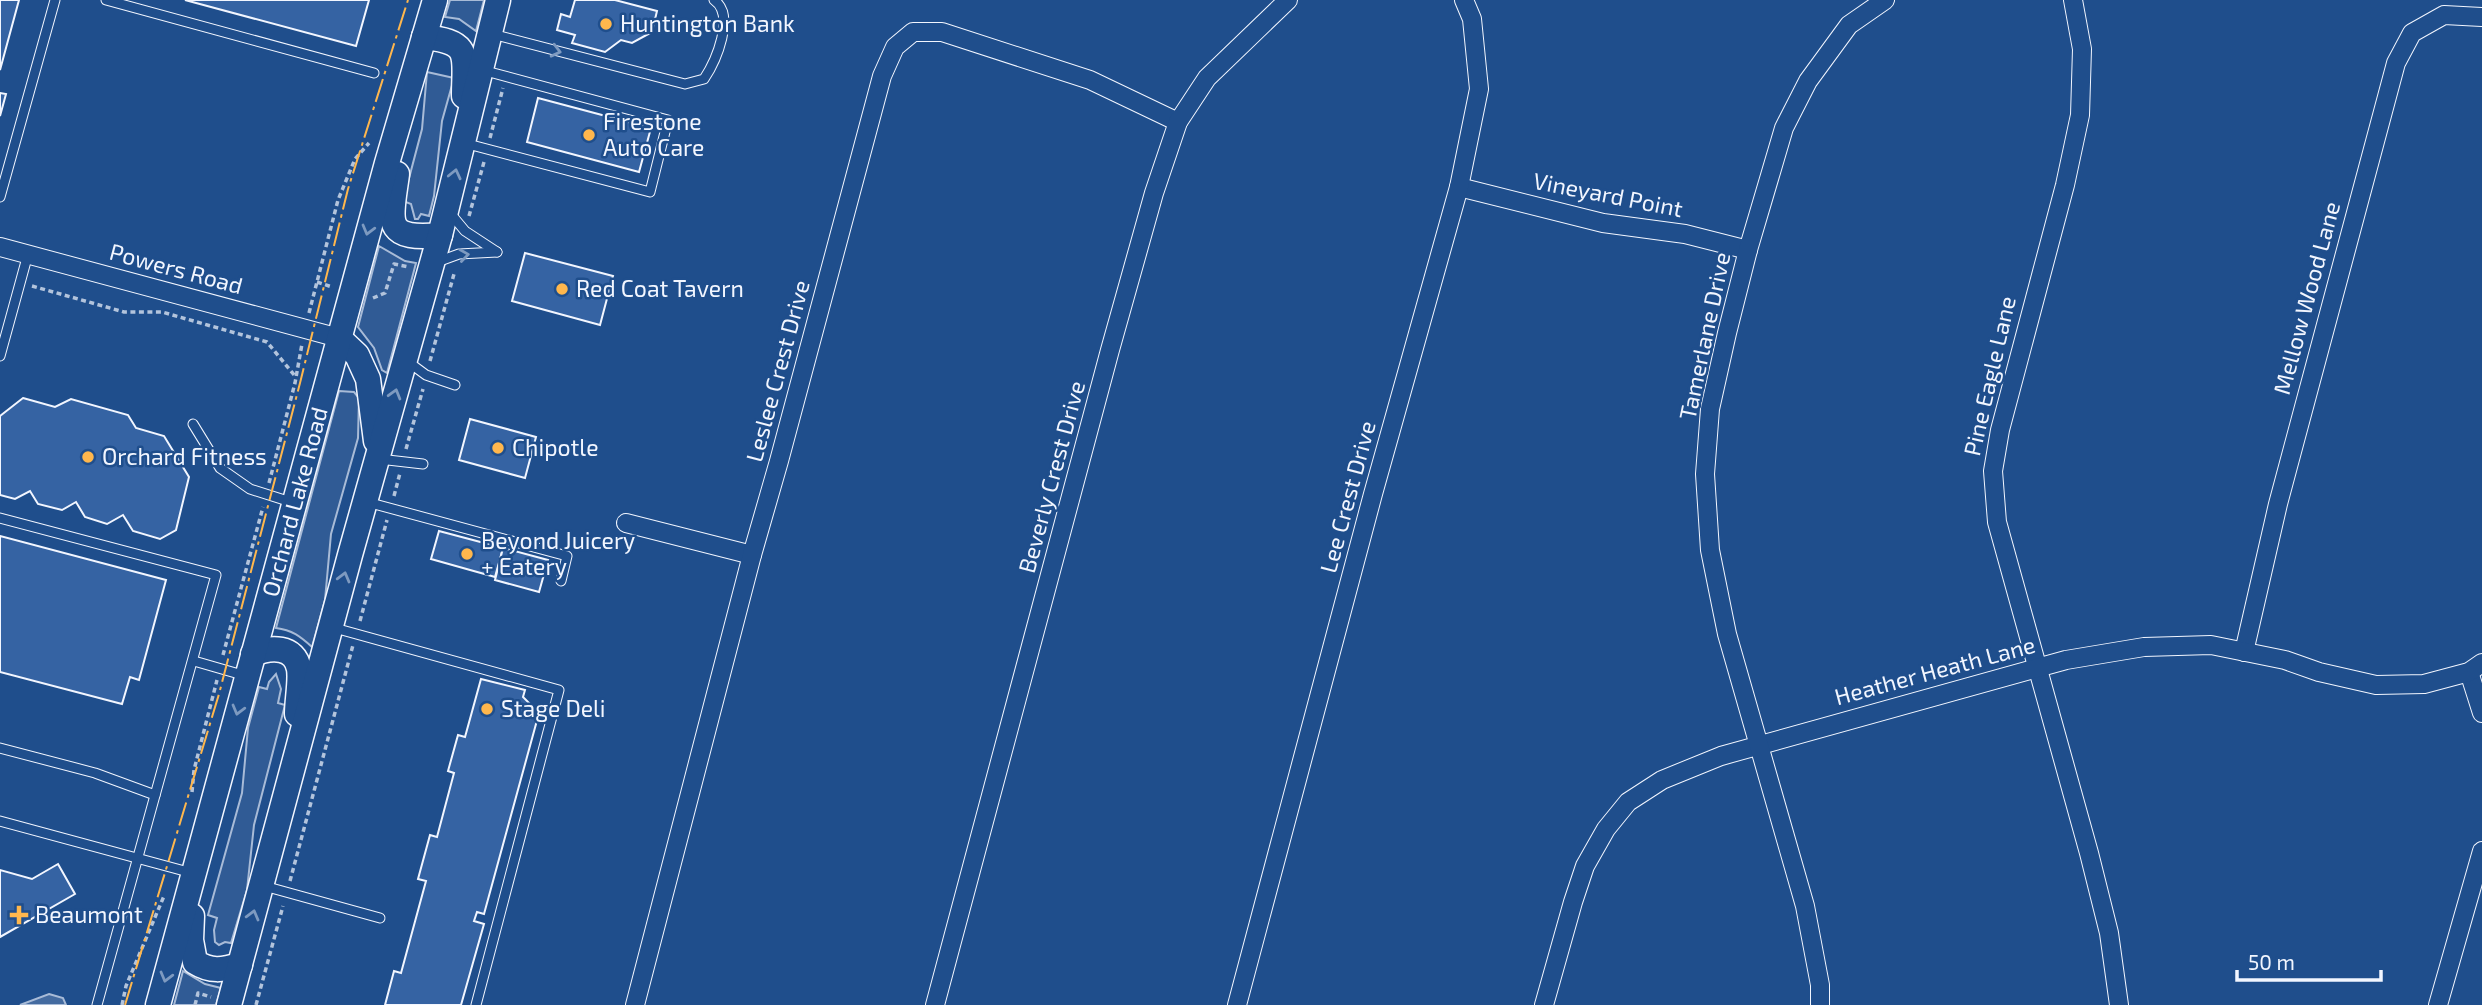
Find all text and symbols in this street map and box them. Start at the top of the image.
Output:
place label: Huntington Bank [620,9,795,37]
marker: Huntington Bank [598,16,614,32]
one-way arrow [550,43,562,57]
place label: Firestone Auto Care [603,107,704,161]
marker: Firestone Auto Care [581,127,597,143]
street label: Vineyard Point [1531,166,1686,222]
one-way arrow [447,168,461,180]
street label: Mellow Wood Lane [2267,198,2345,397]
one-way arrow [362,224,377,236]
street label: Powers Road [107,237,246,299]
one-way arrow [458,247,470,262]
street label: Tamerlane Drive [1673,250,1735,422]
place label: Red Coat Tavern [576,274,744,302]
street label: Leslee Crest Drive [739,277,815,465]
marker: Red Coat Tavern [554,281,570,297]
street label: Pine Eagle Lane [1957,293,2021,458]
street label: Beverly Crest Drive [1012,378,1090,576]
one-way arrow [387,388,402,400]
street label: Orchard Lake Road [255,404,333,600]
street label: Lee Crest Drive [1313,418,1381,576]
place label: Chipotle [512,433,599,461]
marker: Chipotle [490,440,506,456]
place label: Orchard Fitness [102,442,267,470]
marker: Orchard Fitness [80,449,96,465]
place label: Beyond Juicery + Eatery [481,526,635,580]
marker: Beyond Juicery + Eatery [459,546,475,562]
one-way arrow [335,571,350,583]
street label: Heather Heath Lane [1831,630,2038,710]
place label: Stage Deli [501,694,606,722]
marker: Stage Deli [479,701,495,717]
one-way arrow [232,704,247,716]
place label: Beaumont [35,900,143,928]
marker: Beaumont [9,905,29,925]
one-way arrow [245,910,259,922]
scale bar [2237,939,2380,983]
text: 50 m [2248,949,2295,974]
one-way arrow [159,970,174,982]

